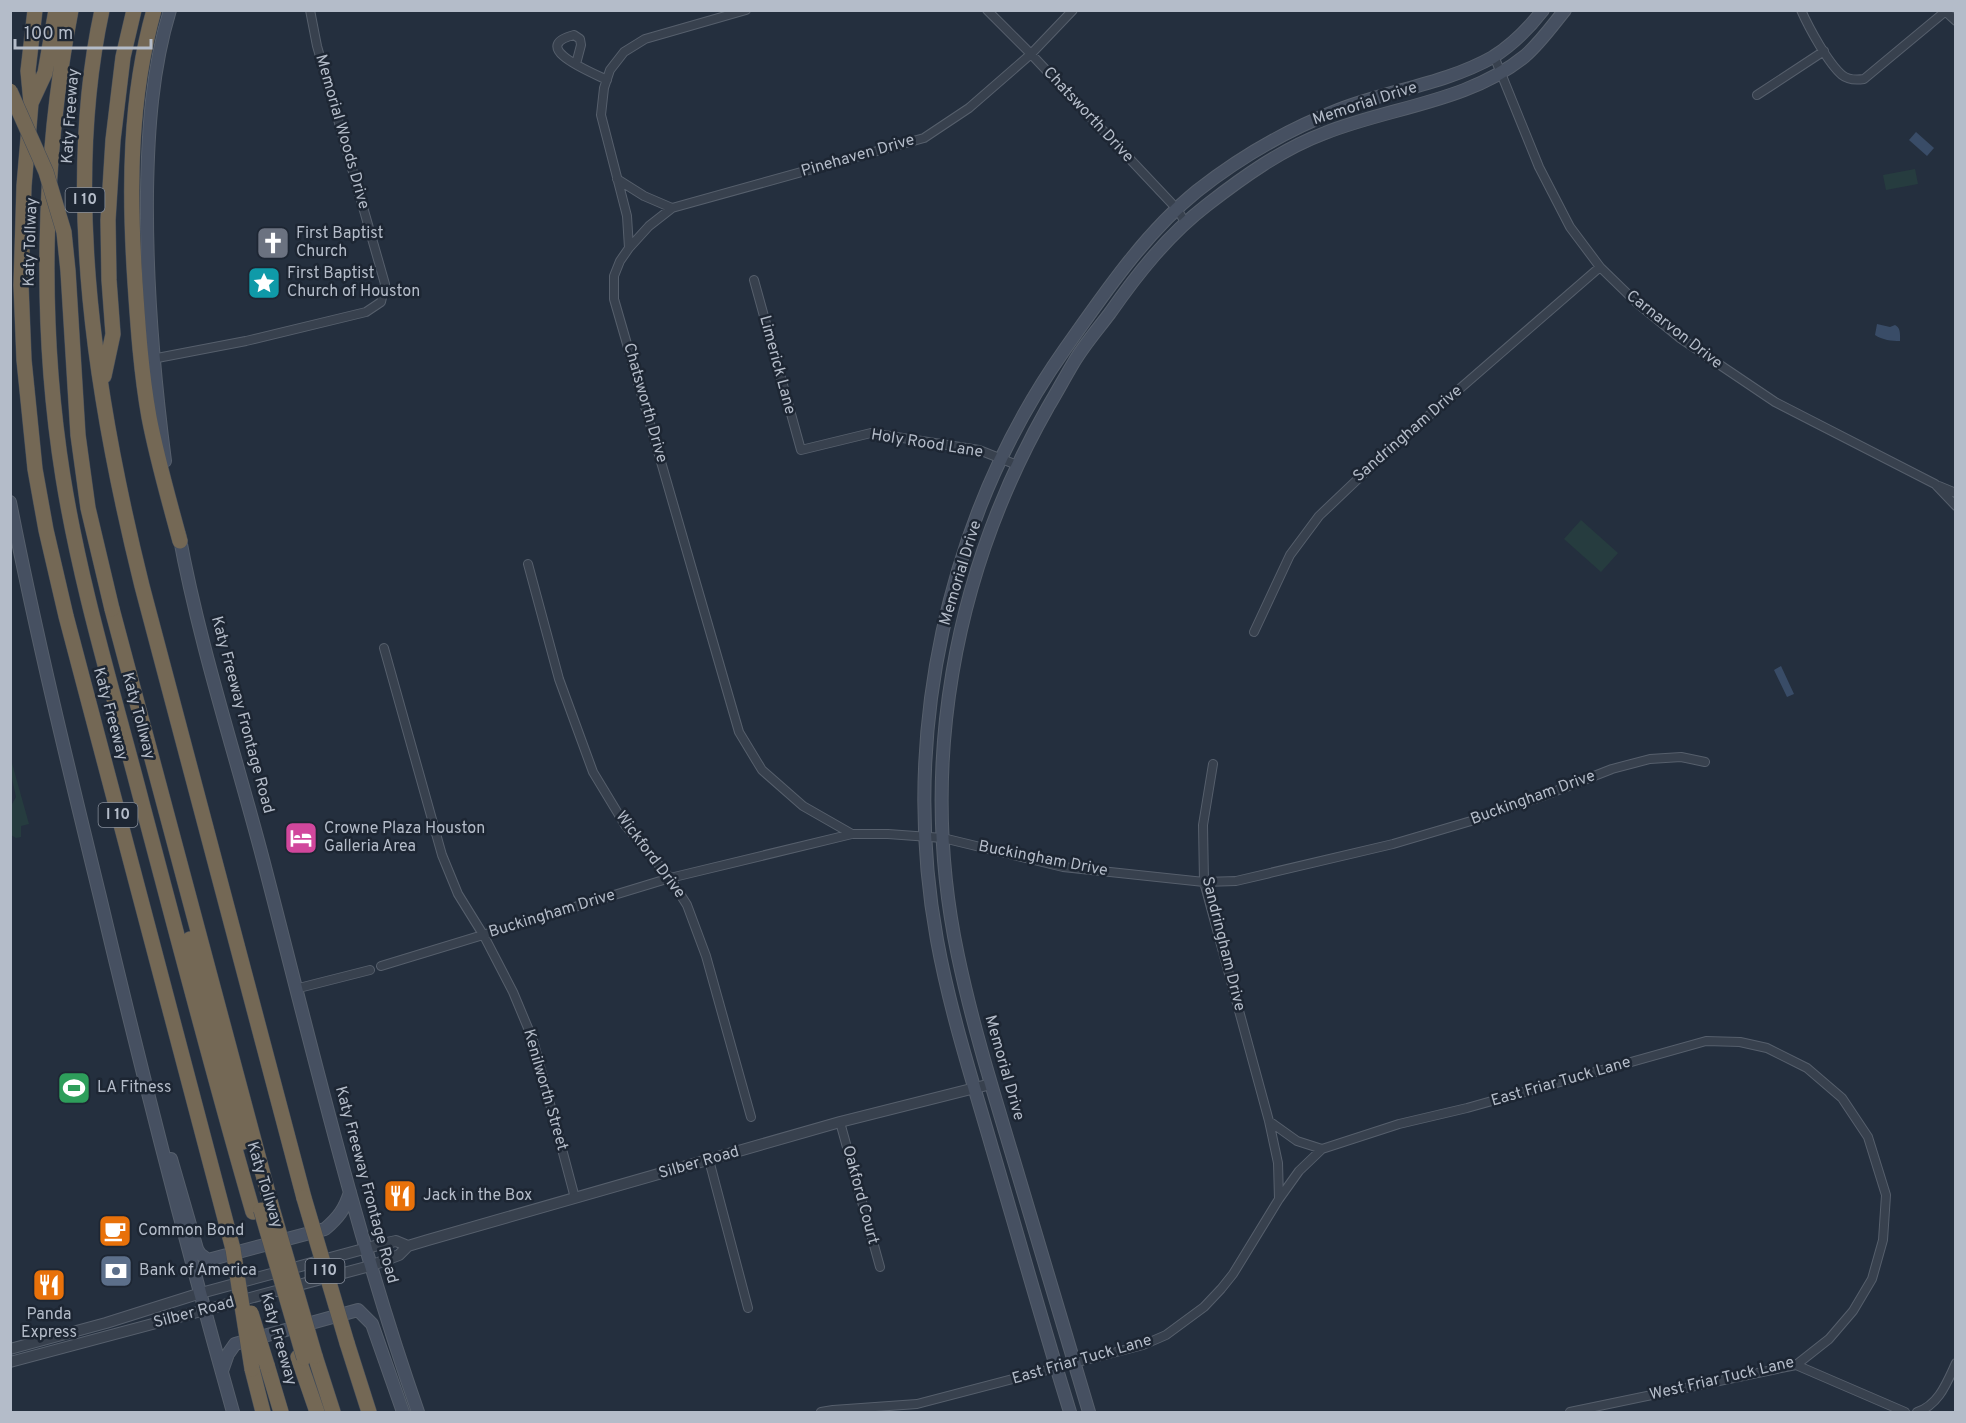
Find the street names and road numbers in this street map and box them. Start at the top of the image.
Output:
street label: Memorial Woods Drive [310,52,374,212]
street label: Chatsworth Drive [1038,63,1138,167]
street label: Katy Freeway [58,68,84,164]
street label: Memorial Drive [1310,78,1420,130]
street label: Pinehaven Drive [799,130,917,182]
road number: I 10 [66,188,104,212]
street label: Katy Tollway [19,197,43,287]
street label: Carnarvon Drive [1622,286,1726,374]
street label: Limerick Lane [754,313,800,417]
street label: Chatsworth Drive [618,341,672,465]
street label: Sandringham Drive [1349,381,1467,487]
street label: Holy Rood Lane [869,425,985,463]
street label: Memorial Drive [936,518,986,628]
street label: Katy Freeway Frontage Road [206,614,278,816]
street label: Katy Freeway [88,665,132,763]
street label: Katy Tollway [117,670,159,762]
street label: Buckingham Drive [1468,766,1598,830]
road number: I 10 [98,803,138,827]
street label: Wickford Drive [611,807,689,903]
street label: Buckingham Drive [977,837,1109,881]
street label: Sandringham Drive [1197,875,1249,1013]
street label: Buckingham Drive [486,885,618,943]
street label: Memorial Drive [979,1013,1029,1123]
street label: Kenilworth Street [518,1027,572,1153]
street label: East Friar Tuck Lane [1489,1052,1633,1112]
street label: Katy Freeway Frontage Road [330,1084,402,1286]
street label: Katy Tollway [241,1139,287,1231]
street label: Silber Road [656,1142,742,1184]
street label: Oakford Court [837,1143,883,1247]
road number: I 10 [306,1259,344,1283]
street label: Katy Freeway [255,1290,301,1388]
street label: Silber Road [151,1293,237,1333]
street label: East Friar Tuck Lane [1010,1330,1154,1390]
street label: West Friar Tuck Lane [1648,1353,1796,1405]

